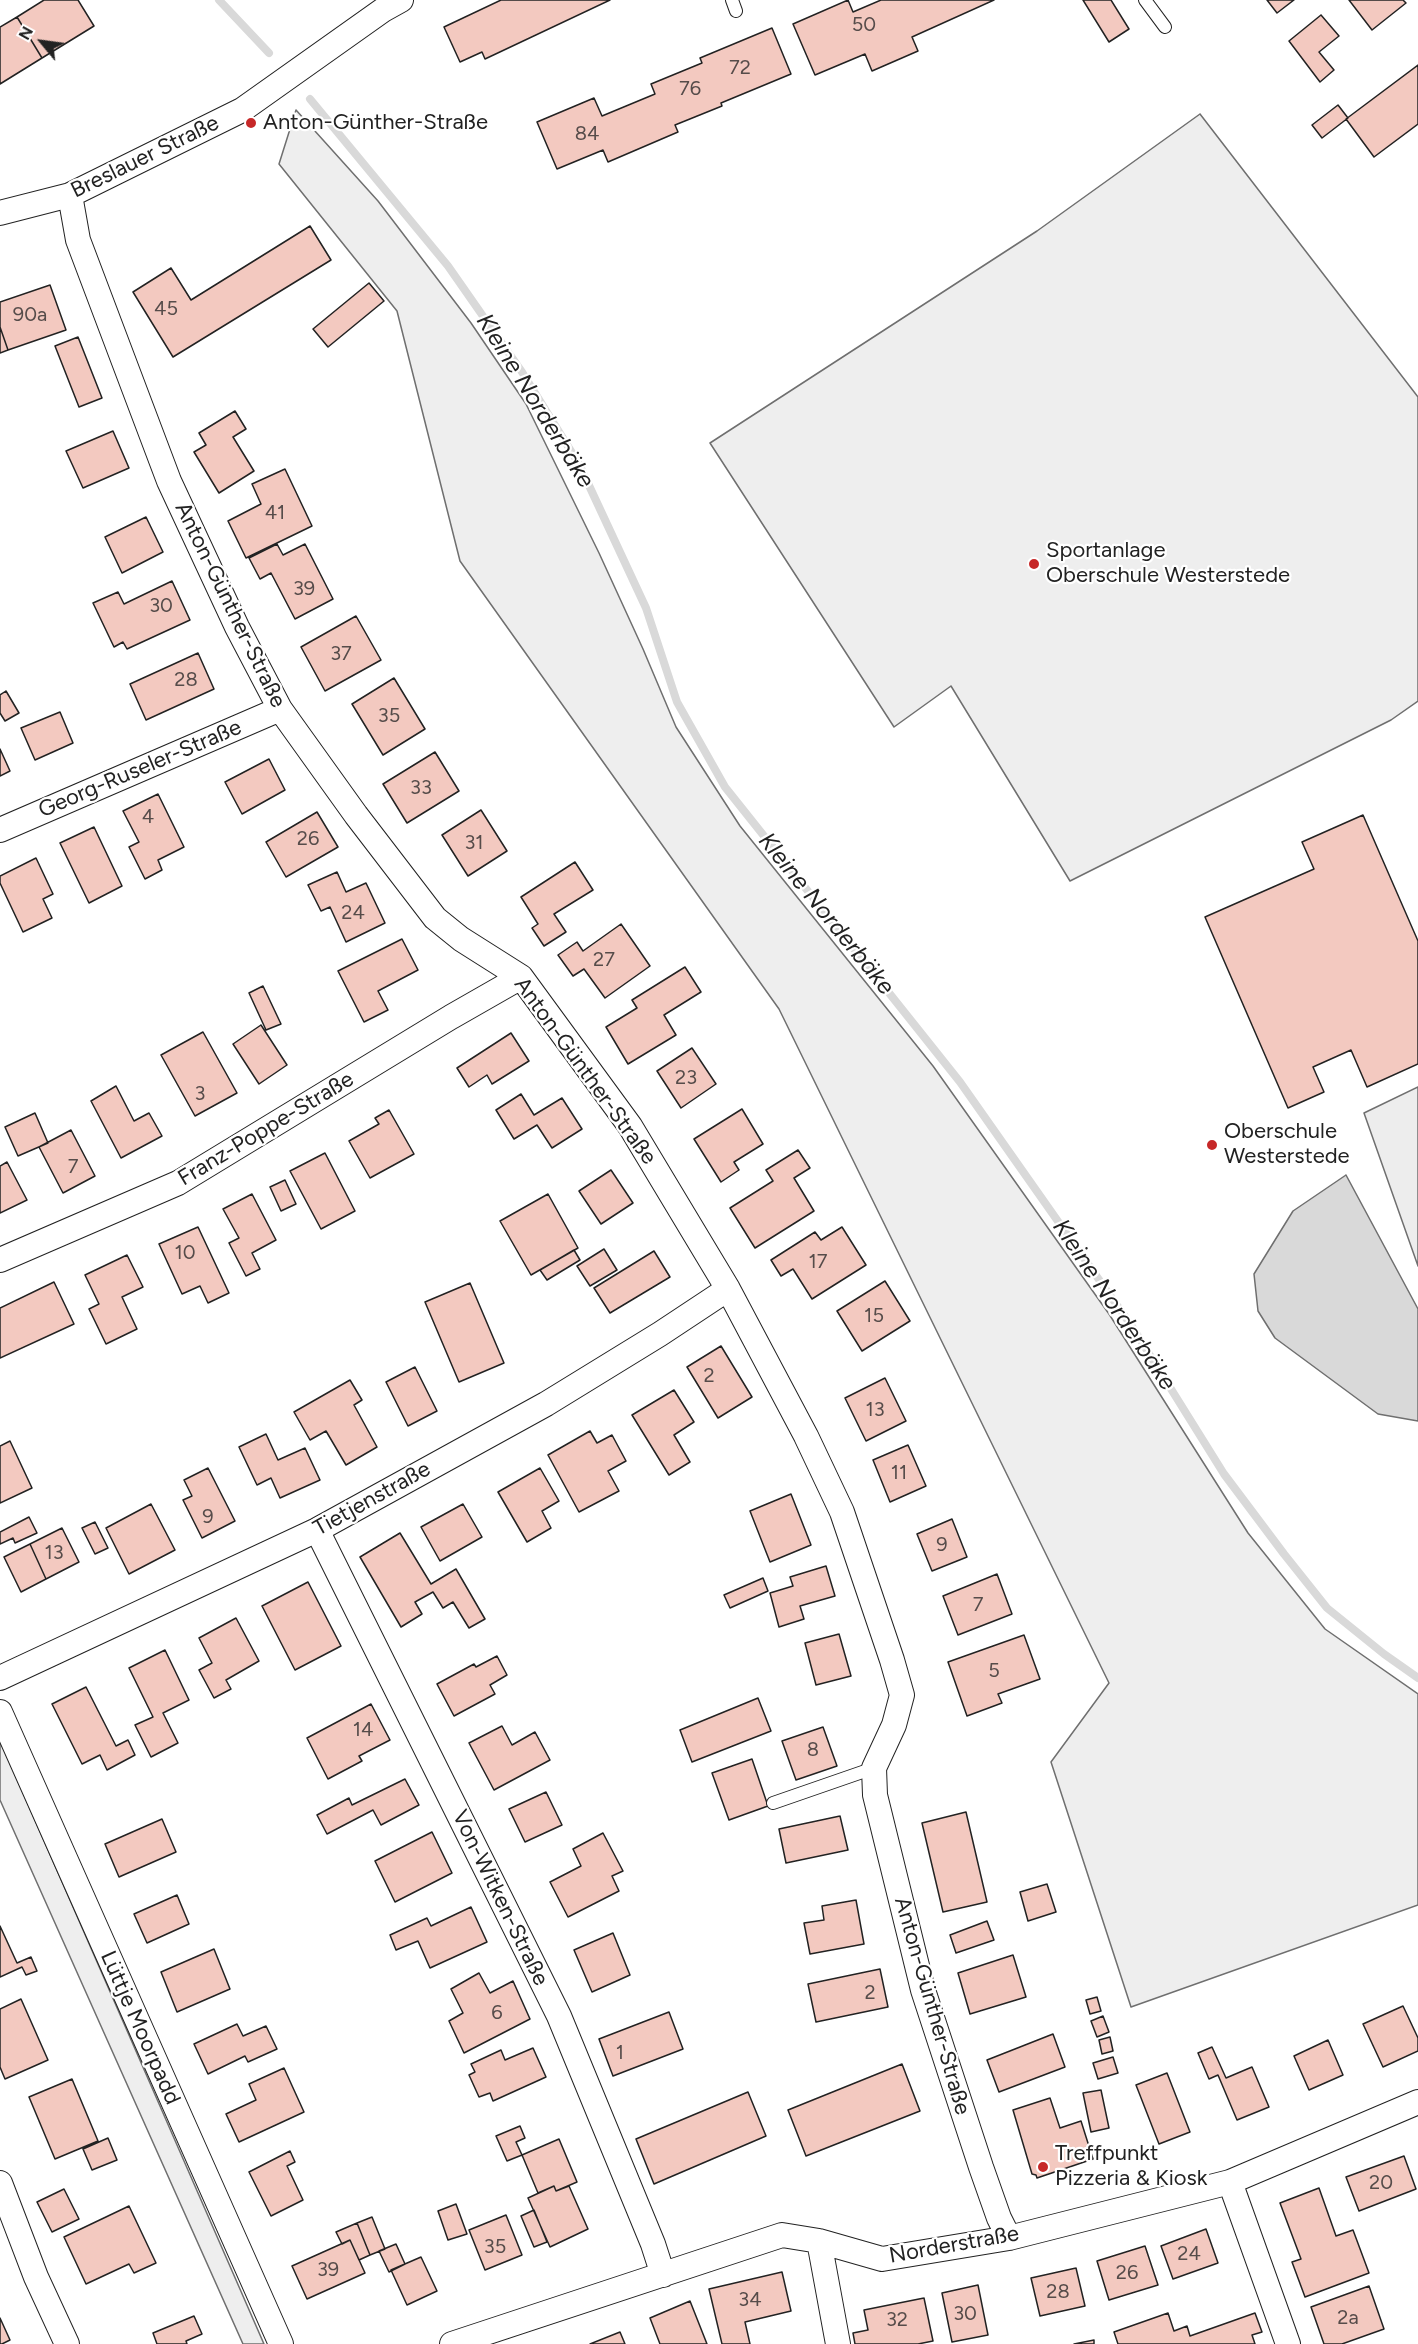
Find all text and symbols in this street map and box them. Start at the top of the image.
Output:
north arrow [12,12,72,72]
house number: 50 [852,13,876,37]
text: N [15,23,37,43]
house number: 72 [729,56,751,80]
house number: 76 [679,77,701,101]
street label: Breslauer Straße [67,110,223,204]
place label: Anton-Günther-Straße [263,110,488,136]
marker: Anton-Günther-Straße [244,116,258,130]
house number: 84 [575,122,599,146]
house number: 45 [154,297,178,321]
house number: 90a [13,303,47,327]
water label: Kleine Norderbäke [470,309,600,493]
street label: Anton-Günther-Straße [169,498,291,712]
house number: 41 [265,501,285,525]
place label: Sportanlage Oberschule Westerstede [1046,538,1290,590]
marker: Sportanlage Oberschule Westerstede [1027,557,1041,571]
house number: 39 [293,577,315,601]
house number: 30 [149,594,173,618]
house number: 37 [330,642,352,666]
house number: 28 [174,668,198,692]
house number: 35 [378,704,400,728]
street label: Georg-Ruseler-Straße [35,714,245,824]
house number: 33 [410,776,432,800]
house number: 4 [142,805,154,829]
house number: 26 [297,827,319,851]
water label: Kleine Norderbäke [752,827,900,1001]
house number: 31 [464,831,484,855]
house number: 24 [341,901,365,925]
house number: 27 [593,948,615,972]
street label: Anton-Günther-Straße [508,972,662,1170]
street label: Franz-Poppe-Straße [173,1066,359,1192]
house number: 23 [675,1066,697,1090]
house number: 3 [195,1082,205,1106]
place label: Oberschule Westerstede [1224,1119,1350,1170]
marker: Oberschule Westerstede [1205,1138,1219,1152]
house number: 7 [68,1155,78,1179]
water label: Kleine Norderbäke [1046,1214,1182,1396]
house number: 10 [174,1241,196,1265]
house number: 17 [809,1250,827,1274]
house number: 15 [864,1304,884,1328]
house number: 2 [703,1364,715,1388]
house number: 13 [865,1398,885,1422]
street label: Tietjenstraße [309,1456,435,1542]
house number: 11 [891,1461,907,1485]
house number: 9 [202,1505,214,1529]
house number: 9 [936,1533,948,1557]
house number: 13 [44,1541,64,1565]
house number: 7 [973,1593,983,1617]
house number: 5 [988,1659,1000,1683]
house number: 14 [353,1718,373,1742]
house number: 8 [807,1738,819,1762]
street label: Von-Witken-Straße [446,1806,554,1990]
street label: Anton-Günther-Straße [888,1894,976,2118]
street label: Lüttje Moorpadd [94,1947,186,2109]
house number: 2 [864,1981,876,2005]
house number: 6 [491,2001,503,2025]
house number: 1 [616,2041,624,2065]
place label: Treffpunkt Pizzeria & Kiosk [1055,2141,1207,2192]
marker: Treffpunkt Pizzeria & Kiosk [1036,2160,1050,2174]
house number: 20 [1369,2171,1393,2195]
street label: Norderstraße [887,2221,1021,2269]
house number: 35 [484,2235,506,2259]
house number: 24 [1177,2242,1201,2266]
house number: 39 [317,2258,339,2282]
house number: 26 [1116,2261,1138,2285]
house number: 28 [1046,2280,1070,2304]
house number: 34 [738,2288,762,2312]
house number: 30 [953,2302,977,2326]
house number: 2a [1337,2306,1359,2330]
house number: 32 [886,2308,908,2332]

